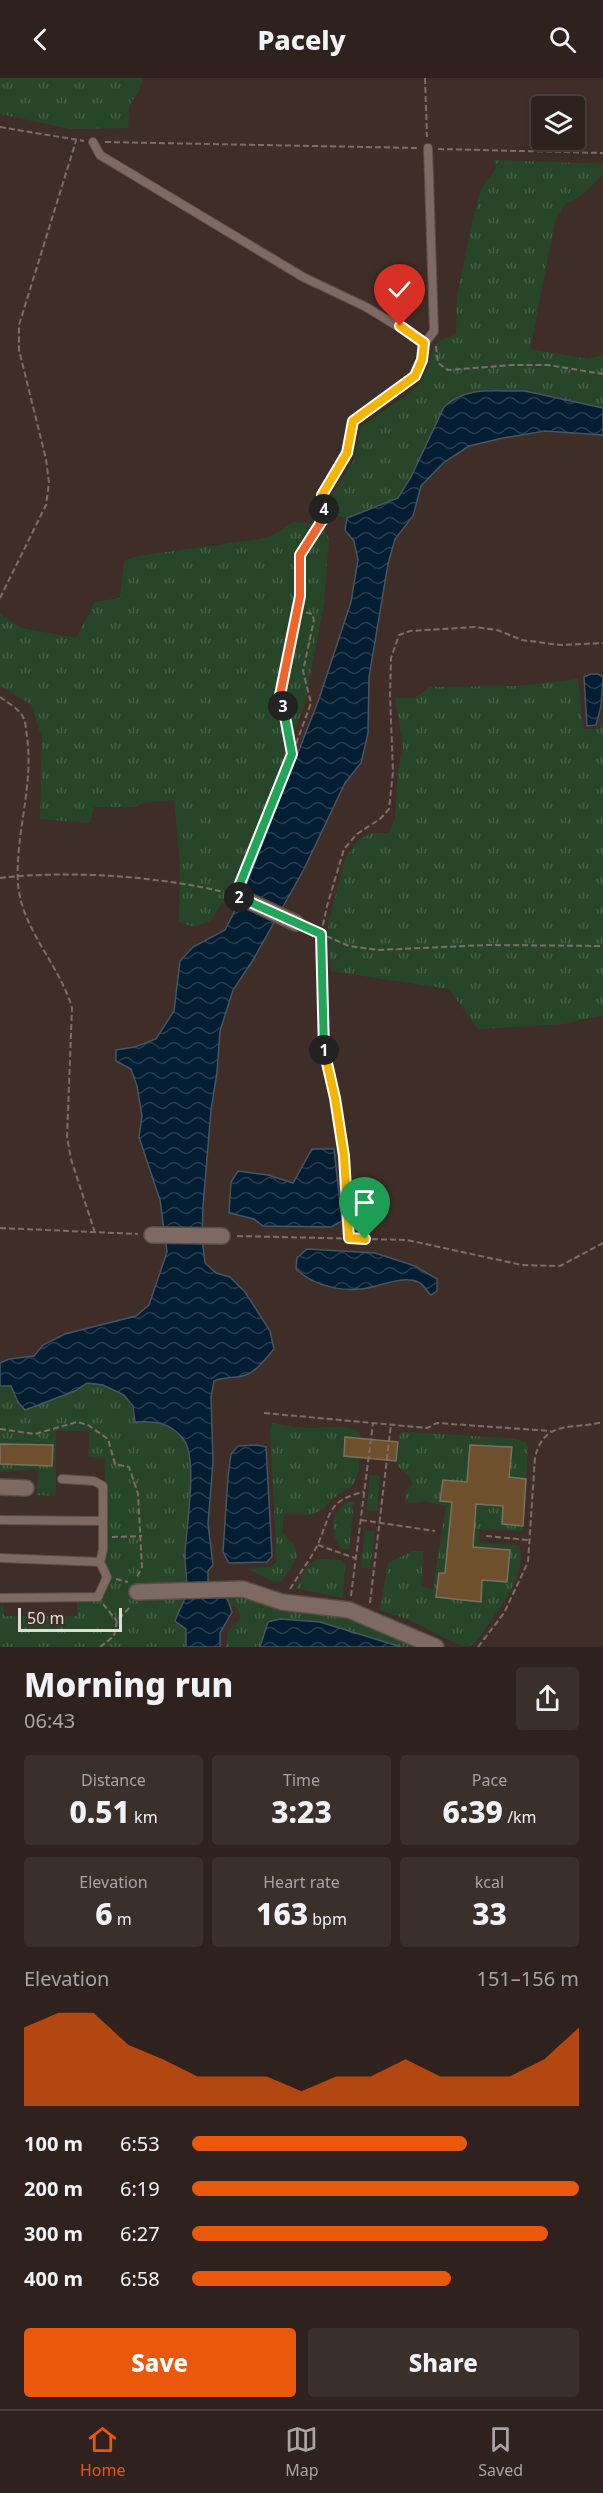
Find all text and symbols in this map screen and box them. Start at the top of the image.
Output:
text: Pacely [257,21,346,58]
icon: back [24,23,57,56]
icon: search [546,23,579,56]
map controls [531,96,585,150]
button: layers [531,96,585,150]
pin [374,264,425,326]
icon: check [383,273,416,306]
pin: 4 [309,494,339,524]
text: 4 [319,498,329,520]
pin: 3 [268,691,298,721]
text: 3 [278,695,288,717]
pin: 2 [224,882,254,912]
text: 2 [234,886,244,908]
pin: 1 [309,1035,339,1065]
text: 1 [319,1039,329,1061]
pin [339,1177,390,1239]
icon: arrive [348,1186,381,1219]
scale bar [18,1605,122,1632]
text: 50 m [27,1607,64,1629]
text: Morning run [24,1662,233,1707]
button: share [516,1667,579,1730]
text: 06:43 [24,1707,75,1734]
text: Distance [81,1769,146,1791]
text: Time [283,1769,320,1791]
text: Pace [472,1769,507,1791]
text: 0.51 [69,1791,130,1832]
text: 3:23 [271,1791,332,1832]
text: 6:39 [442,1791,503,1832]
text: km [130,1806,158,1828]
text: /km [503,1806,537,1828]
text: Elevation [79,1871,148,1893]
text: Heart rate [263,1871,340,1893]
text: kcal [475,1871,504,1893]
text: 6 [95,1893,113,1934]
text: 163 [256,1893,308,1934]
text: 33 [472,1893,507,1934]
text: m [113,1908,132,1930]
text: bpm [308,1908,347,1930]
text: Elevation [24,1965,109,1992]
text: 151–156 m [476,1965,579,1992]
text: 100 m [24,2130,83,2157]
text: 6:53 [120,2130,160,2157]
text: 200 m [24,2175,83,2202]
text: 6:19 [120,2175,160,2202]
text: 300 m [24,2220,83,2247]
text: 6:27 [120,2220,160,2247]
text: 400 m [24,2265,83,2292]
text: 6:58 [120,2265,160,2292]
button: Save [24,2328,296,2397]
button: Share [308,2328,579,2397]
tab: Home [80,2423,125,2481]
tab: Map [285,2423,319,2481]
tab: Saved [478,2423,523,2481]

